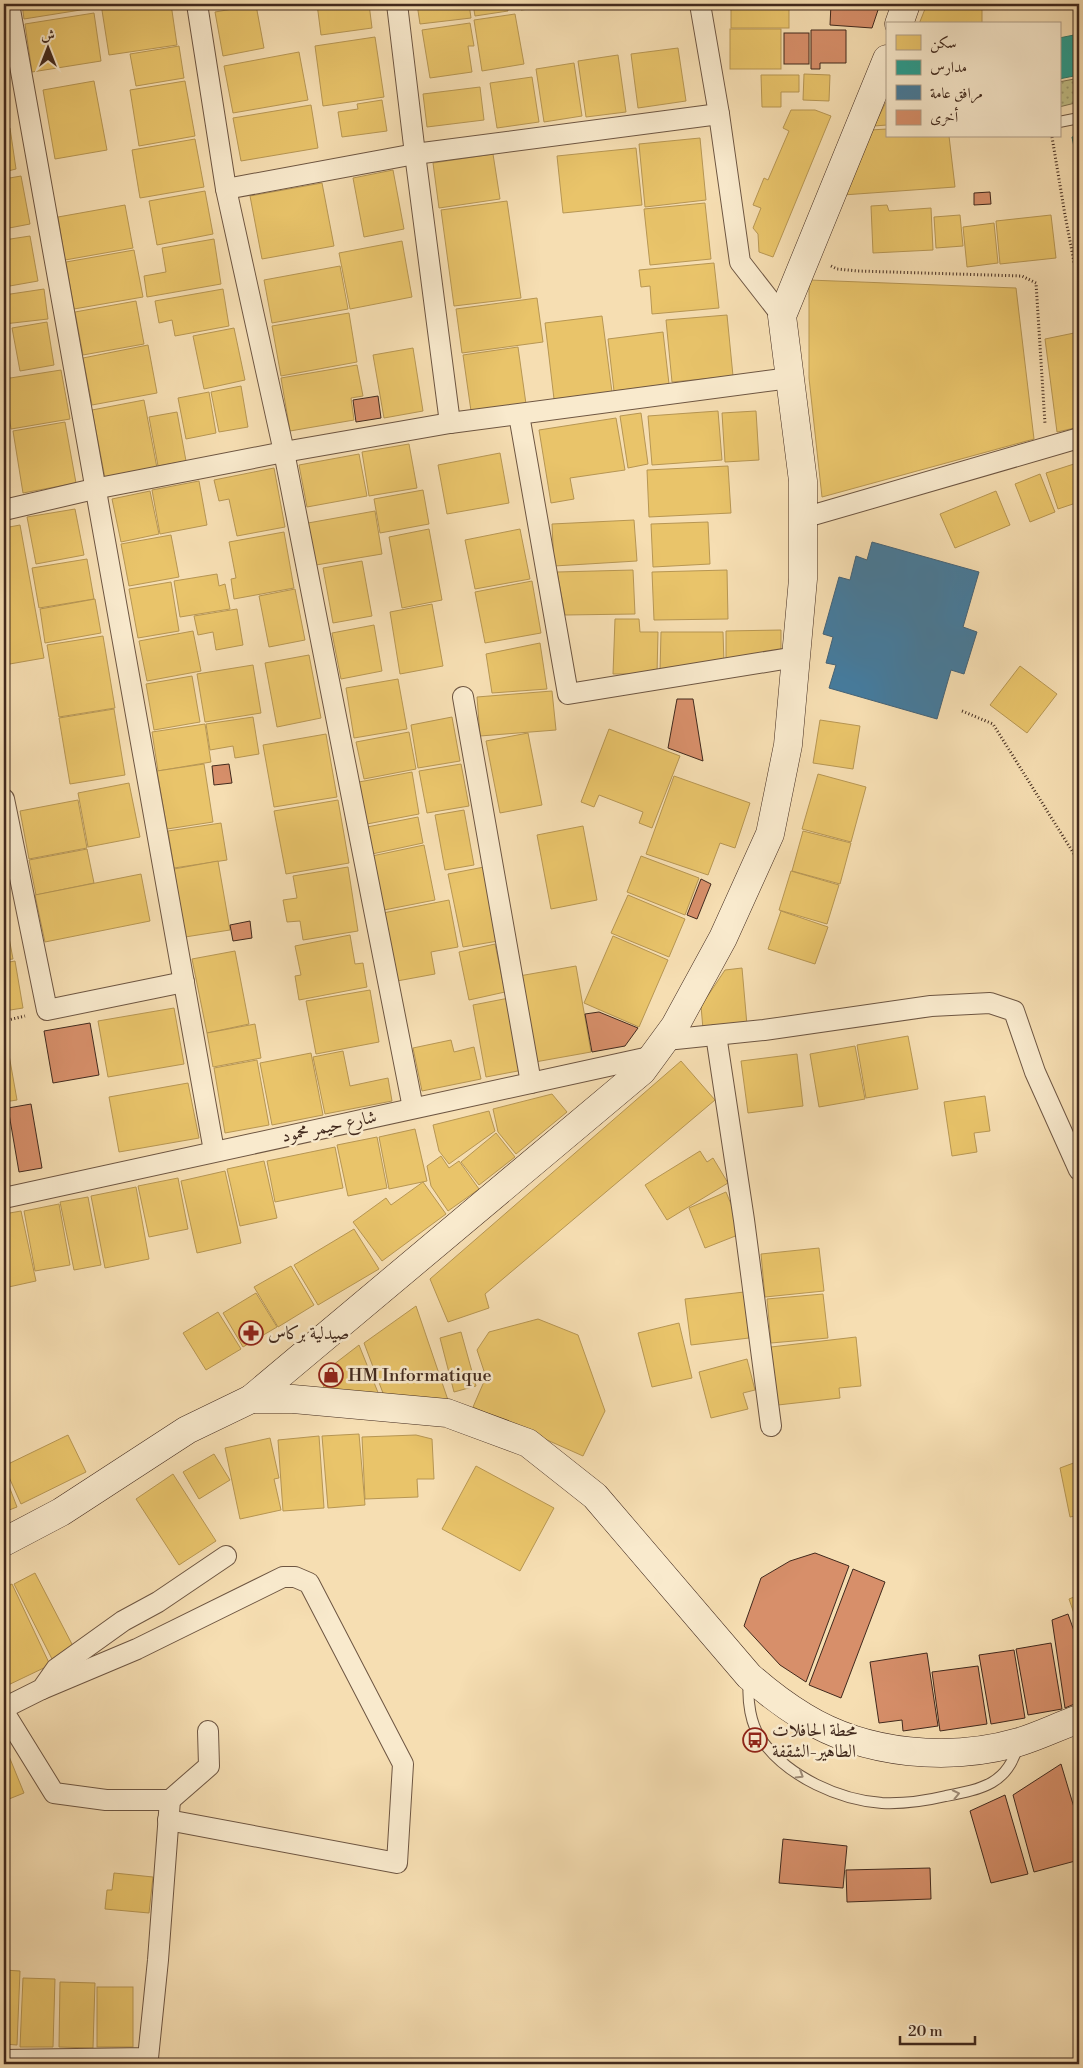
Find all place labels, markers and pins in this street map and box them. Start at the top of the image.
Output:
pharmacy icon: صيدلية بركاس [238,1320,264,1346]
place label: صيدلية بركاس [268,1322,349,1345]
shop icon: HM Informatique [318,1362,344,1388]
place label: HM Informatique [348,1364,492,1387]
place label: محطة الحافلات الطاهير-الشقفة [772,1719,857,1763]
bus stop icon: محطة الحافلات الطاهير-الشقفة [742,1727,768,1753]

